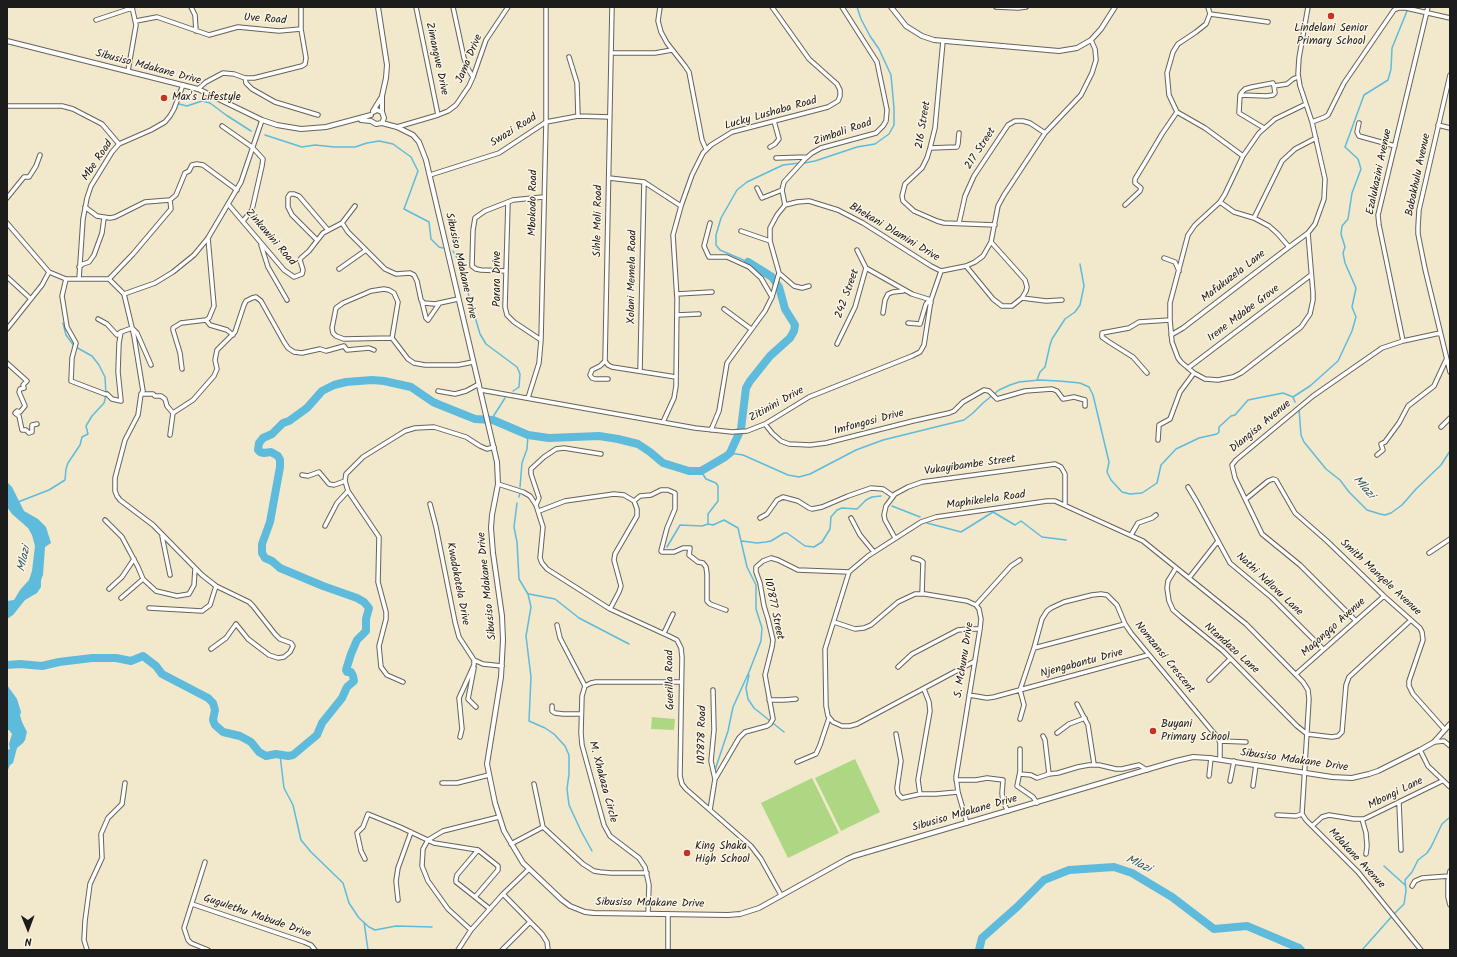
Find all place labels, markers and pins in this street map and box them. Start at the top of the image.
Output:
marker: Lindelani Senior Primary School [1326,11,1336,21]
place label: Lindelani Senior Primary School [1294,22,1368,48]
place label: Max's Lifestyle [172,91,241,105]
marker: Max's Lifestyle [159,93,169,103]
place label: Buyani Primary School [1161,718,1230,744]
marker: Buyani Primary School [1148,726,1158,736]
place label: King Shaka High School [695,840,750,866]
marker: King Shaka High School [682,848,692,858]

